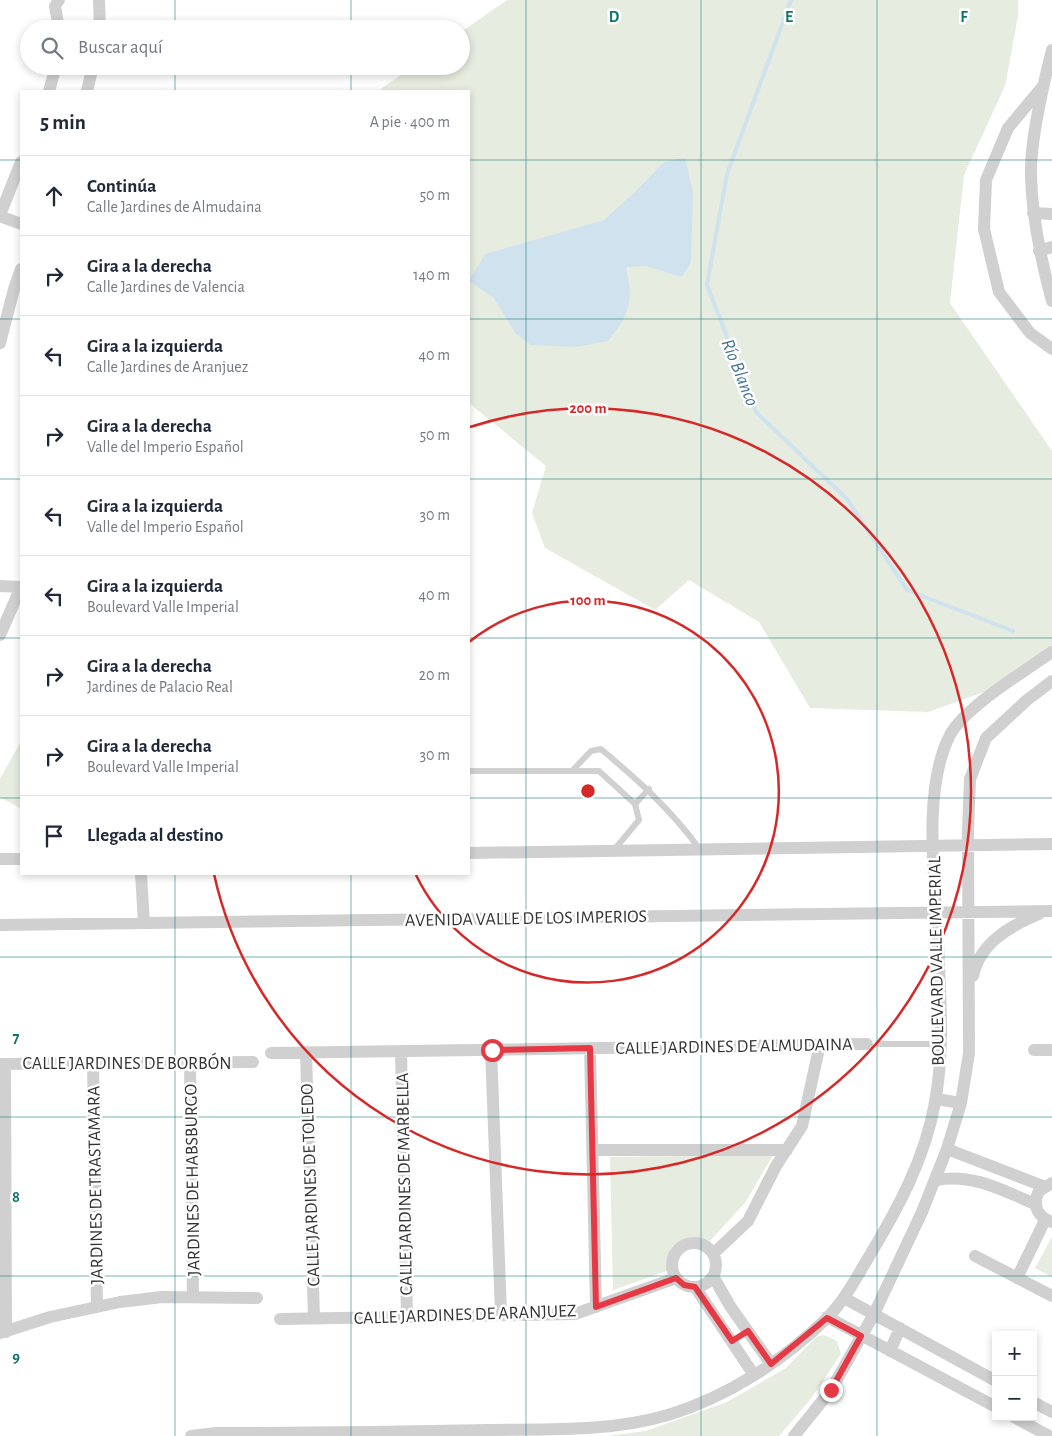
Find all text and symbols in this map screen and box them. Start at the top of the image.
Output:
text: D [609,9,620,25]
text: E [785,9,793,25]
text: F [960,9,968,25]
search box [20,20,470,75]
icon: search [38,34,66,62]
text: Buscar aquí [78,38,163,57]
text: 5 min [40,112,86,133]
text: A pie · 400 m [370,114,450,130]
text: Continúa [87,177,156,196]
icon: ahead [40,182,68,210]
text: 50 m [419,187,450,203]
text: Calle Jardines de Almudaina [87,199,262,215]
text: Gira a la derecha [87,257,212,276]
icon: right [40,262,68,290]
text: 140 m [413,267,450,283]
text: Calle Jardines de Valencia [87,279,245,295]
water label: Río Blanco [718,336,762,409]
text: Gira a la izquierda [87,337,223,356]
icon: left [40,342,68,370]
text: 40 m [418,347,450,363]
text: Calle Jardines de Aranjuez [87,359,248,375]
text: 200 m [569,401,607,416]
text: Gira a la derecha [87,417,212,436]
icon: right [40,422,68,450]
text: 50 m [419,427,450,443]
text: Valle del Imperio Español [87,439,244,455]
text: Gira a la izquierda [87,497,223,516]
icon: left [40,502,68,530]
text: 30 m [420,507,450,523]
text: Valle del Imperio Español [87,519,244,535]
text: Gira a la izquierda [87,577,223,596]
icon: left [40,582,68,610]
text: 40 m [418,587,450,603]
text: 100 m [570,593,606,608]
text: Boulevard Valle Imperial [87,599,239,615]
text: Gira a la derecha [87,657,212,676]
icon: right [40,662,68,690]
text: 20 m [419,667,450,683]
text: Jardines de Palacio Real [87,679,233,695]
text: Gira a la derecha [87,737,212,756]
icon: right [40,742,68,770]
text: 30 m [420,747,450,763]
text: Boulevard Valle Imperial [87,759,239,775]
centre of rings [579,782,597,800]
icon: arrive [40,822,68,850]
text: Llegada al destino [87,826,224,845]
street label: BOULEVARD VALLE IMPERIAL [926,855,948,1066]
street label: AVENIDA VALLE DE LOS IMPERIOS [405,908,647,930]
text: 7 [13,1030,20,1046]
street label: CALLE JARDINES DE ALMUDAINA [615,1036,853,1058]
route start [481,1039,504,1062]
street label: CALLE JARDINES DE BORBÓN [23,1052,232,1073]
street label: CALLE JARDINES DE MARBELLA [394,1072,416,1296]
street label: CALLE JARDINES DE TOLEDO [298,1083,324,1287]
street label: JARDINES DE HABSBURGO [182,1084,204,1276]
street label: JARDINES DE TRASTAMARA [85,1085,107,1285]
text: 8 [12,1189,20,1205]
street label: CALLE JARDINES DE ARANJUEZ [353,1302,577,1328]
map controls [992,1331,1037,1421]
button: + [992,1331,1037,1376]
text: 9 [12,1349,20,1365]
button: − [992,1376,1037,1421]
route end [820,1379,843,1402]

